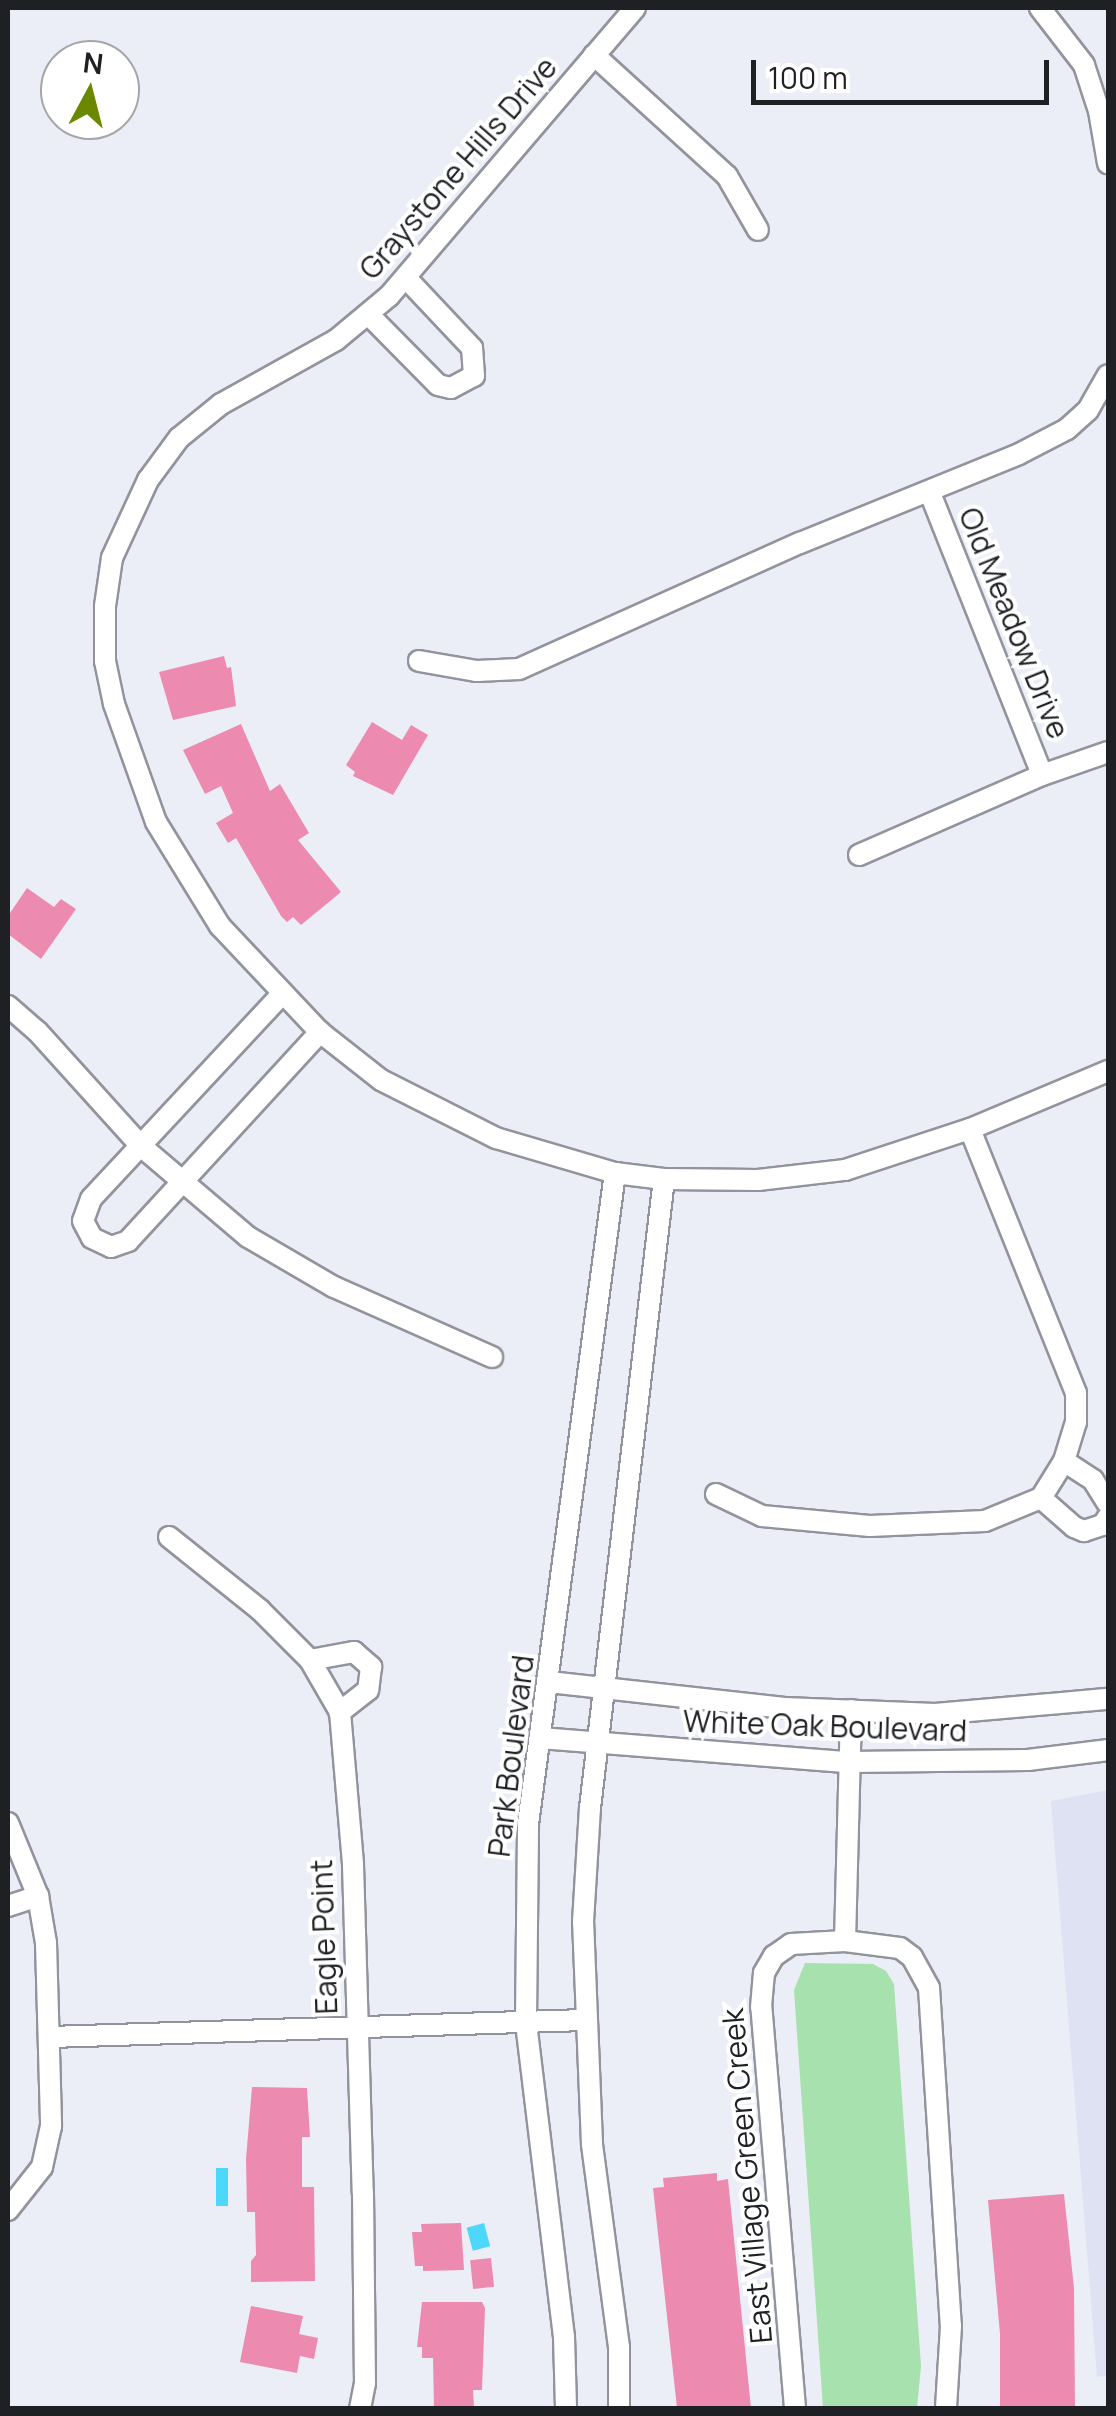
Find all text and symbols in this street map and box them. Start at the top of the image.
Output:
north arrow [40,40,140,140]
scale bar [756,40,1054,102]
text: N [81,42,106,82]
street label: Graystone Hills Drive [352,50,564,286]
text: 100 m [768,57,848,98]
street label: Old Meadow Drive [951,502,1077,744]
street label: Park Boulevard [481,1653,541,1859]
street label: White Oak Boulevard [682,1703,968,1749]
street label: Eagle Point [303,1859,345,2015]
street label: East Village Green Creek [714,2007,780,2345]

